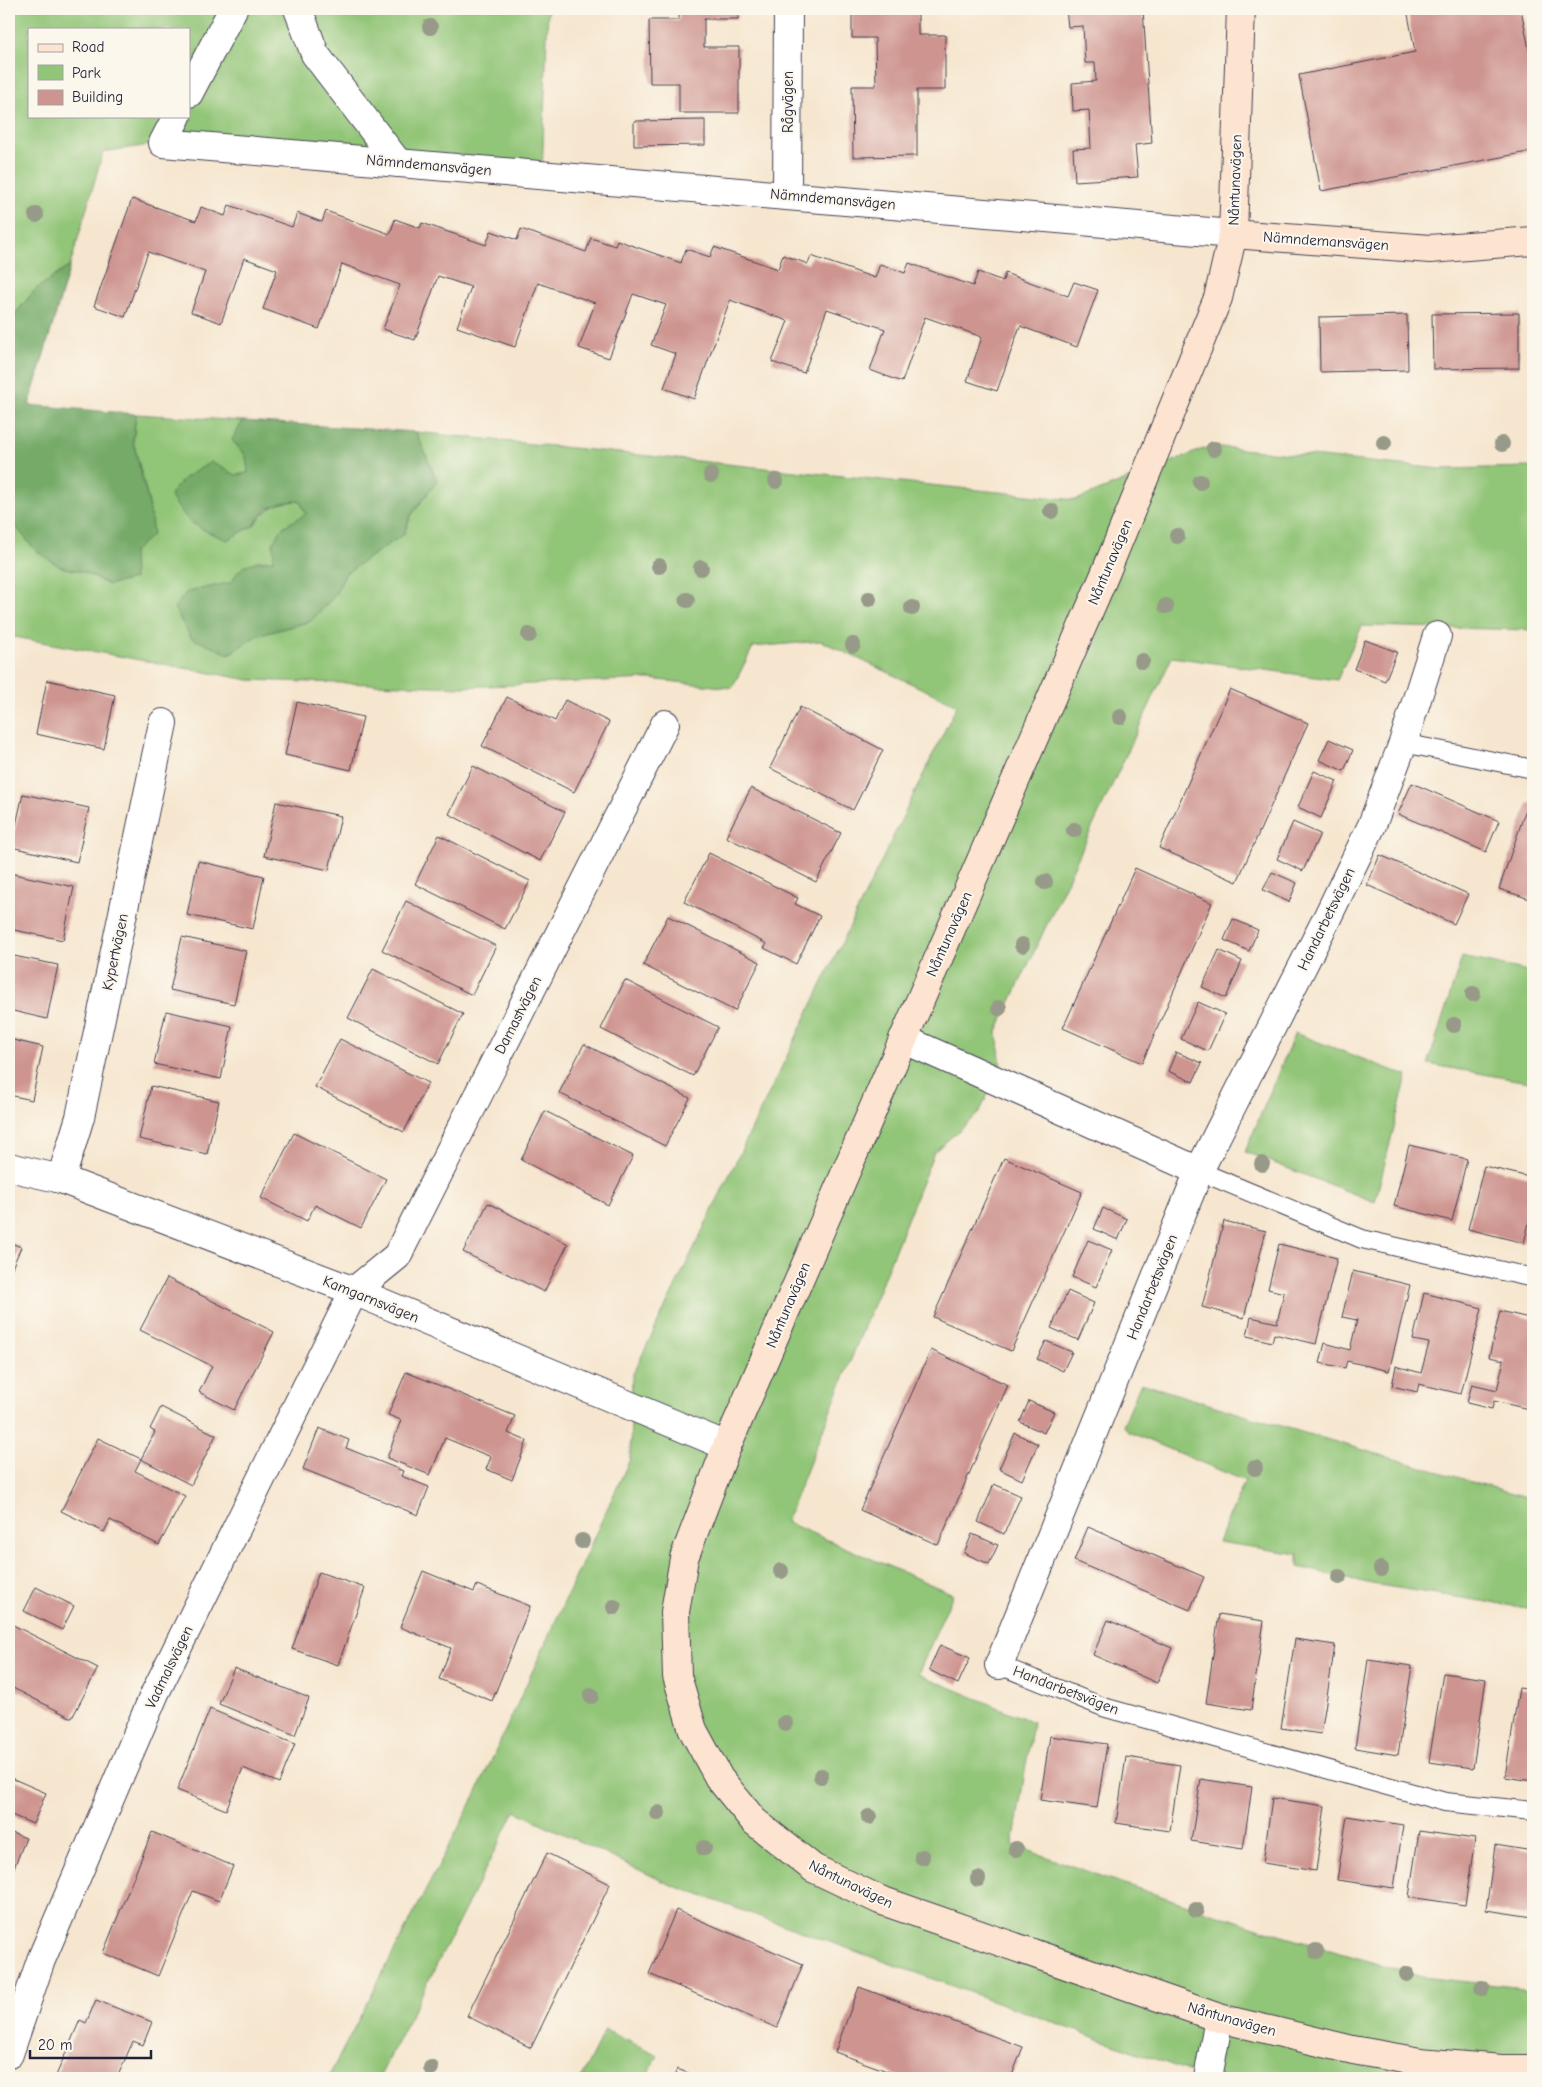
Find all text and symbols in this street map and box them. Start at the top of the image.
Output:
legend [28,28,190,118]
text: Road [72,38,104,56]
text: Park [72,64,101,82]
street label: Rågvägen [779,71,797,133]
text: Building [72,88,123,106]
street label: Nåntunavägen [1224,134,1246,226]
street label: Nämndemansvägen [365,151,493,179]
street label: Nämndemansvägen [769,185,897,213]
street label: Nämndemansvägen [1263,228,1389,254]
street label: Nåntunavägen [1084,516,1136,608]
street label: Handarbetsvägen [1293,865,1359,973]
street label: Nåntunavägen [922,889,976,979]
street label: Kypertvägen [98,912,132,992]
street label: Damastvägen [491,973,545,1057]
street label: Handarbetsvägen [1123,1232,1181,1342]
street label: Nåntunavägen [762,1259,814,1351]
street label: Kamgarnsvägen [320,1272,422,1326]
street label: Vadmalsvägen [141,1623,197,1711]
street label: Handarbetsvägen [1010,1662,1122,1718]
street label: Nåntunavägen [806,1856,896,1912]
street label: Nåntunavägen [1186,1998,1278,2040]
scale bar [30,2027,151,2059]
text: 20 m [38,2036,72,2054]

